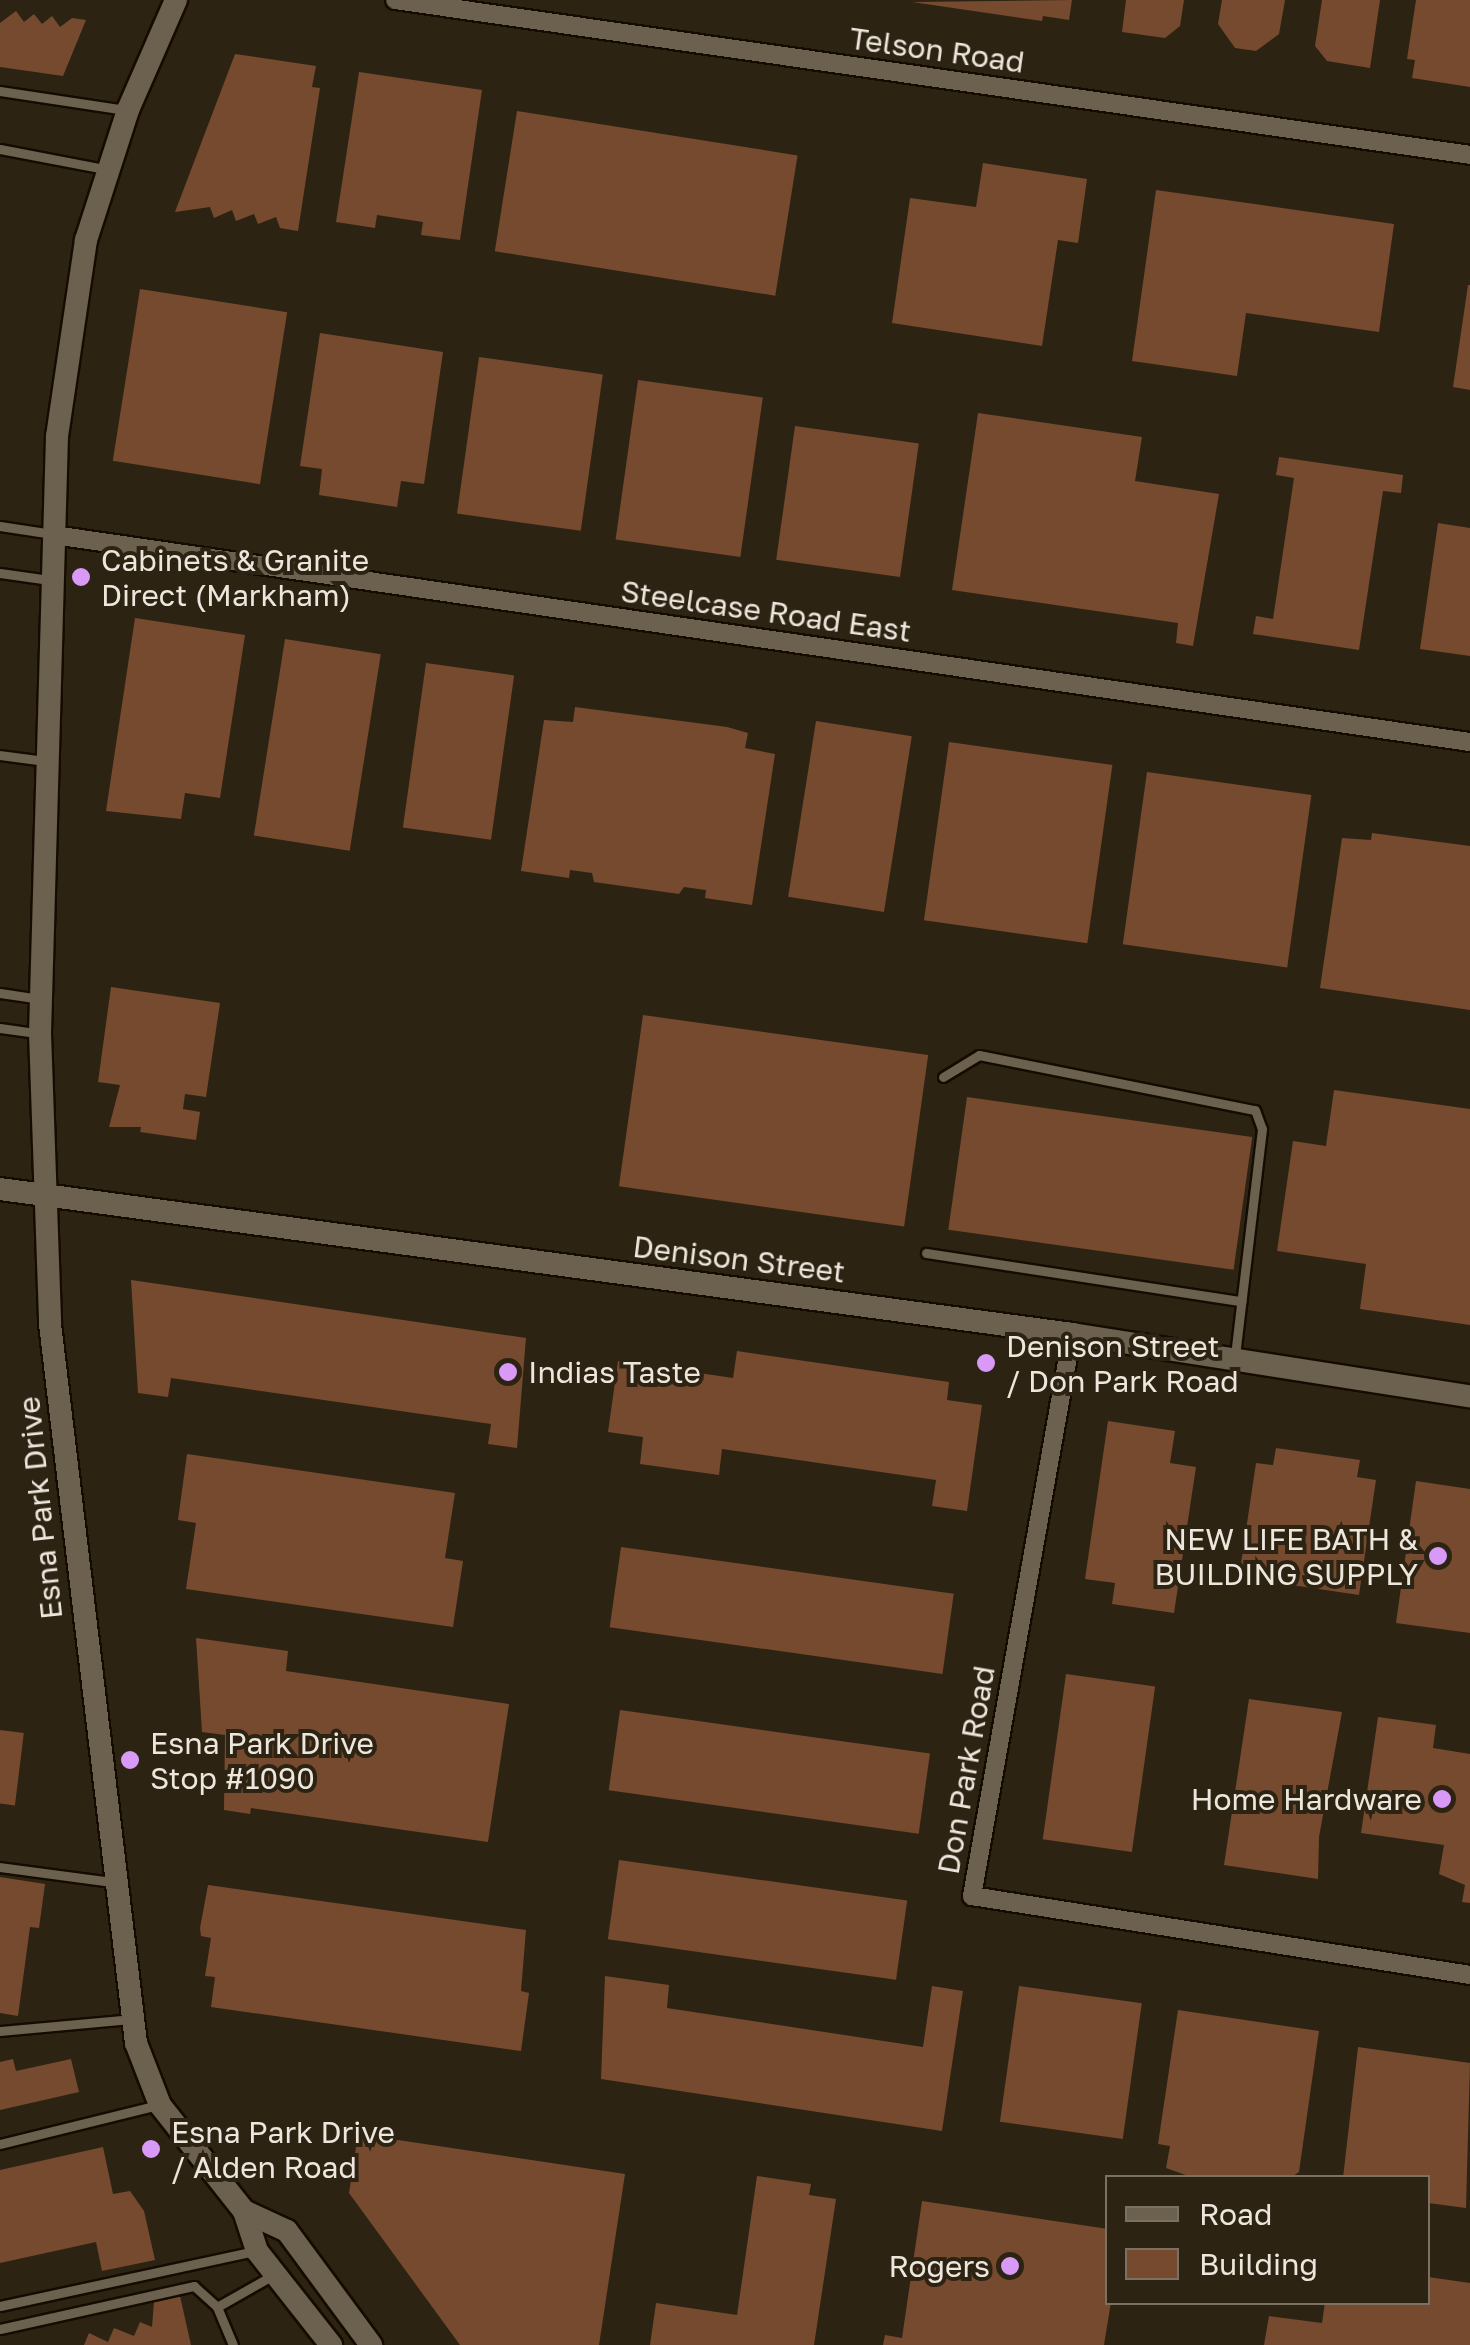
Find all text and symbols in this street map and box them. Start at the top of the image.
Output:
street label: Telson Road [847,20,1027,80]
place label: Cabinets & Granite Direct (Markham) [101,542,369,612]
marker: Cabinets & Granite Direct (Markham) [70,566,92,588]
street label: Steelcase Road East [619,573,913,649]
street label: Denison Street [631,1228,847,1290]
place label: Denison Street / Don Park Road [1006,1328,1239,1398]
marker: Denison Street / Don Park Road [975,1352,997,1374]
place label: Indias Taste [528,1354,701,1390]
marker: Indias Taste [497,1361,519,1383]
street label: Esna Park Drive [10,1395,70,1621]
place label: NEW LIFE BATH & BUILDING SUPPLY [1155,1521,1418,1592]
marker: NEW LIFE BATH & BUILDING SUPPLY [1427,1545,1449,1567]
street label: Don Park Road [930,1663,1002,1877]
place label: Esna Park Drive Stop #1090 [150,1725,374,1796]
marker: Esna Park Drive Stop #1090 [119,1749,141,1771]
place label: Home Hardware [1191,1781,1422,1817]
marker: Home Hardware [1431,1788,1453,1810]
place label: Esna Park Drive / Alden Road [171,2114,395,2184]
marker: Esna Park Drive / Alden Road [140,2138,162,2160]
legend [1105,2175,1430,2305]
text: Road [1199,2196,1273,2232]
text: Building [1199,2246,1318,2282]
place label: Rogers [888,2248,990,2284]
marker: Rogers [999,2255,1021,2277]

